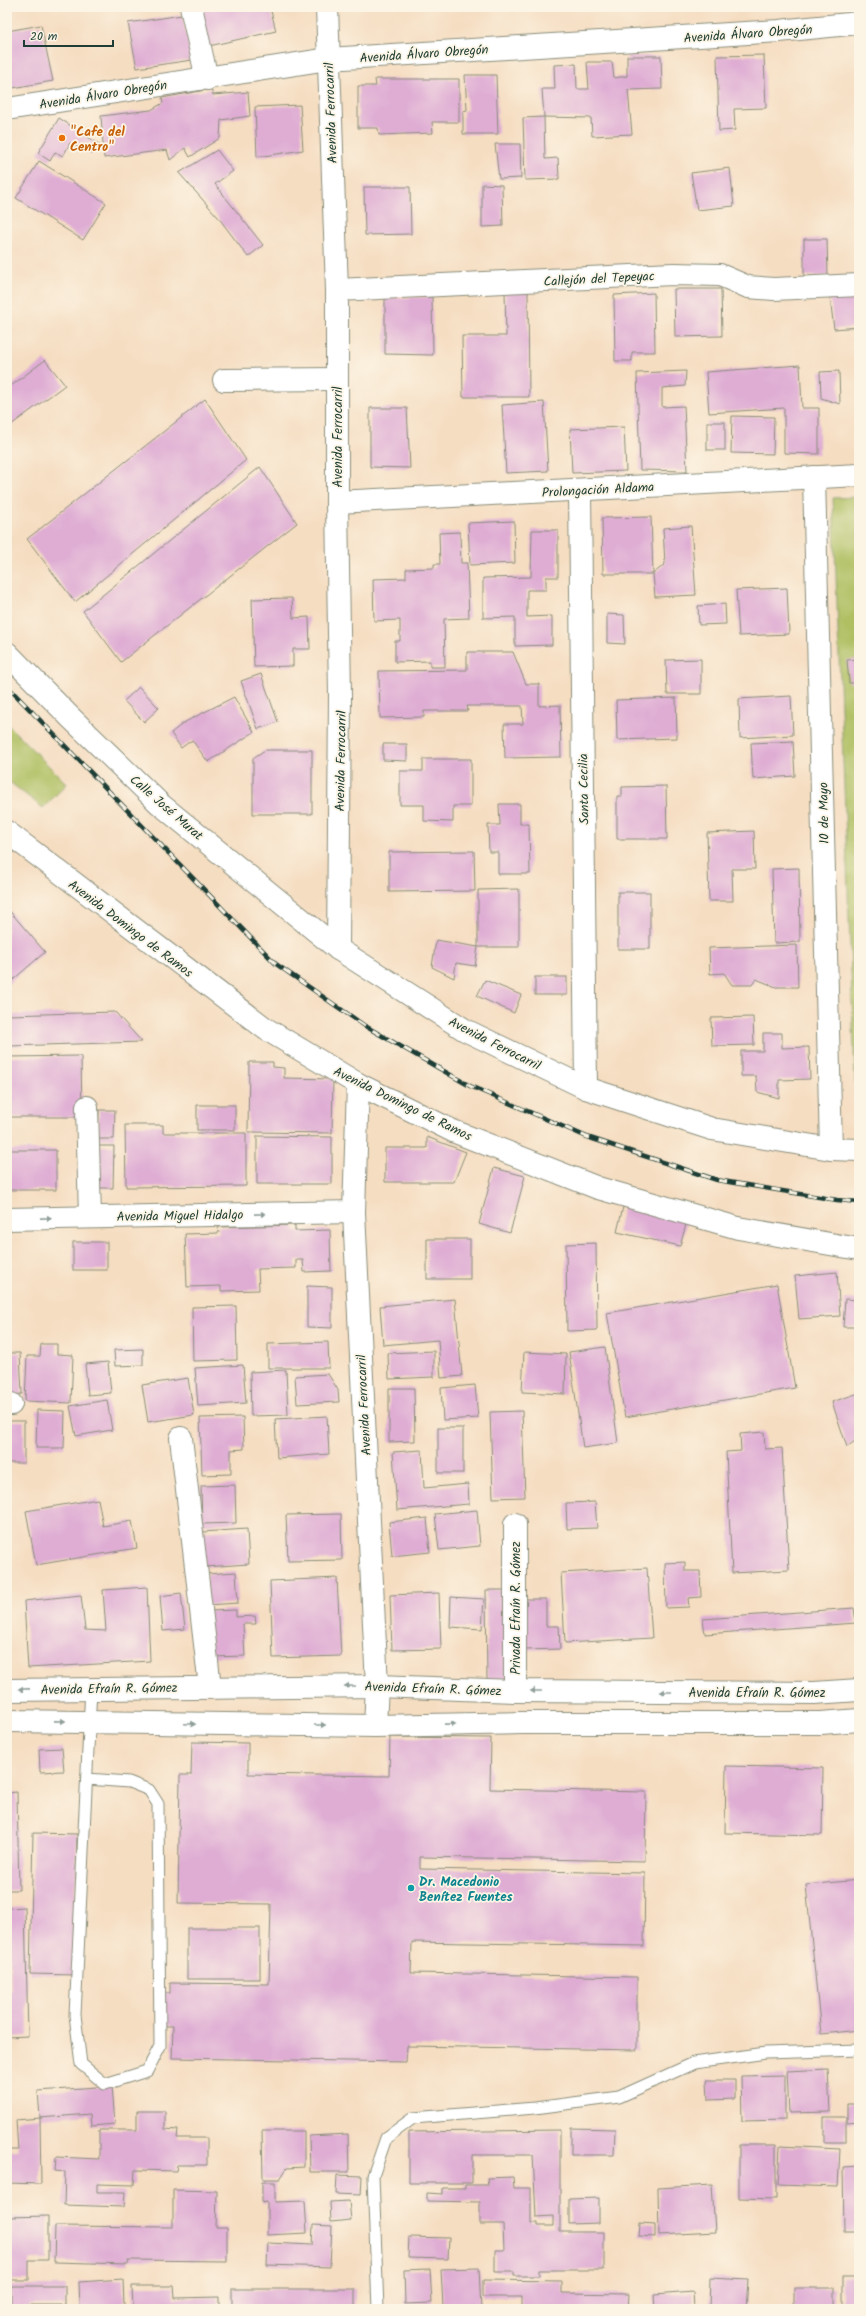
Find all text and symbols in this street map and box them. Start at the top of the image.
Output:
street label: Avenida Álvaro Obregón [683,20,813,49]
scale bar [24,22,113,48]
text: 20 m [30,27,58,46]
street label: Avenida Álvaro Obregón [359,40,489,69]
street label: Avenida Ferrocarril [319,62,344,164]
street label: Avenida Álvaro Obregón [38,75,169,116]
place label: "Cafe del Centro" [70,122,125,158]
marker: "Cafe del Centro" [57,133,67,143]
street label: Callejón del Tepeyac [543,266,655,293]
street label: Avenida Ferrocarril [328,387,349,487]
street label: Prolongación Aldama [541,477,655,504]
street label: Avenida Ferrocarril [330,710,353,812]
street label: Santa Cecilia [573,753,596,825]
street label: Calle José Murat [125,770,208,847]
street label: 10 de Mayo [813,782,836,844]
street label: Avenida Domingo de Ramos [63,875,197,984]
street label: Avenida Ferrocarril [445,1012,544,1077]
street label: Avenida Domingo de Ramos [329,1062,476,1147]
street label: Avenida Miguel Hidalgo [116,1205,244,1228]
one-way arrow [254,1210,266,1217]
one-way arrow [40,1215,53,1221]
street label: Avenida Ferrocarril [351,1354,378,1456]
street label: Privada Efraín R. Gómez [506,1541,527,1675]
street label: Avenida Efraín R. Gómez [364,1677,502,1702]
street label: Avenida Efraín R. Gómez [40,1678,178,1701]
one-way arrow [343,1683,356,1689]
street label: Avenida Efraín R. Gómez [689,1683,826,1704]
one-way arrow [17,1686,30,1692]
one-way arrow [529,1688,542,1694]
one-way arrow [659,1689,672,1695]
one-way arrow [54,1718,67,1724]
one-way arrow [184,1721,196,1728]
one-way arrow [444,1721,457,1727]
one-way arrow [314,1722,327,1728]
place label: Dr. Macedonio Benítez Fuentes [419,1872,513,1908]
marker: Dr. Macedonio Benítez Fuentes [406,1883,416,1893]

